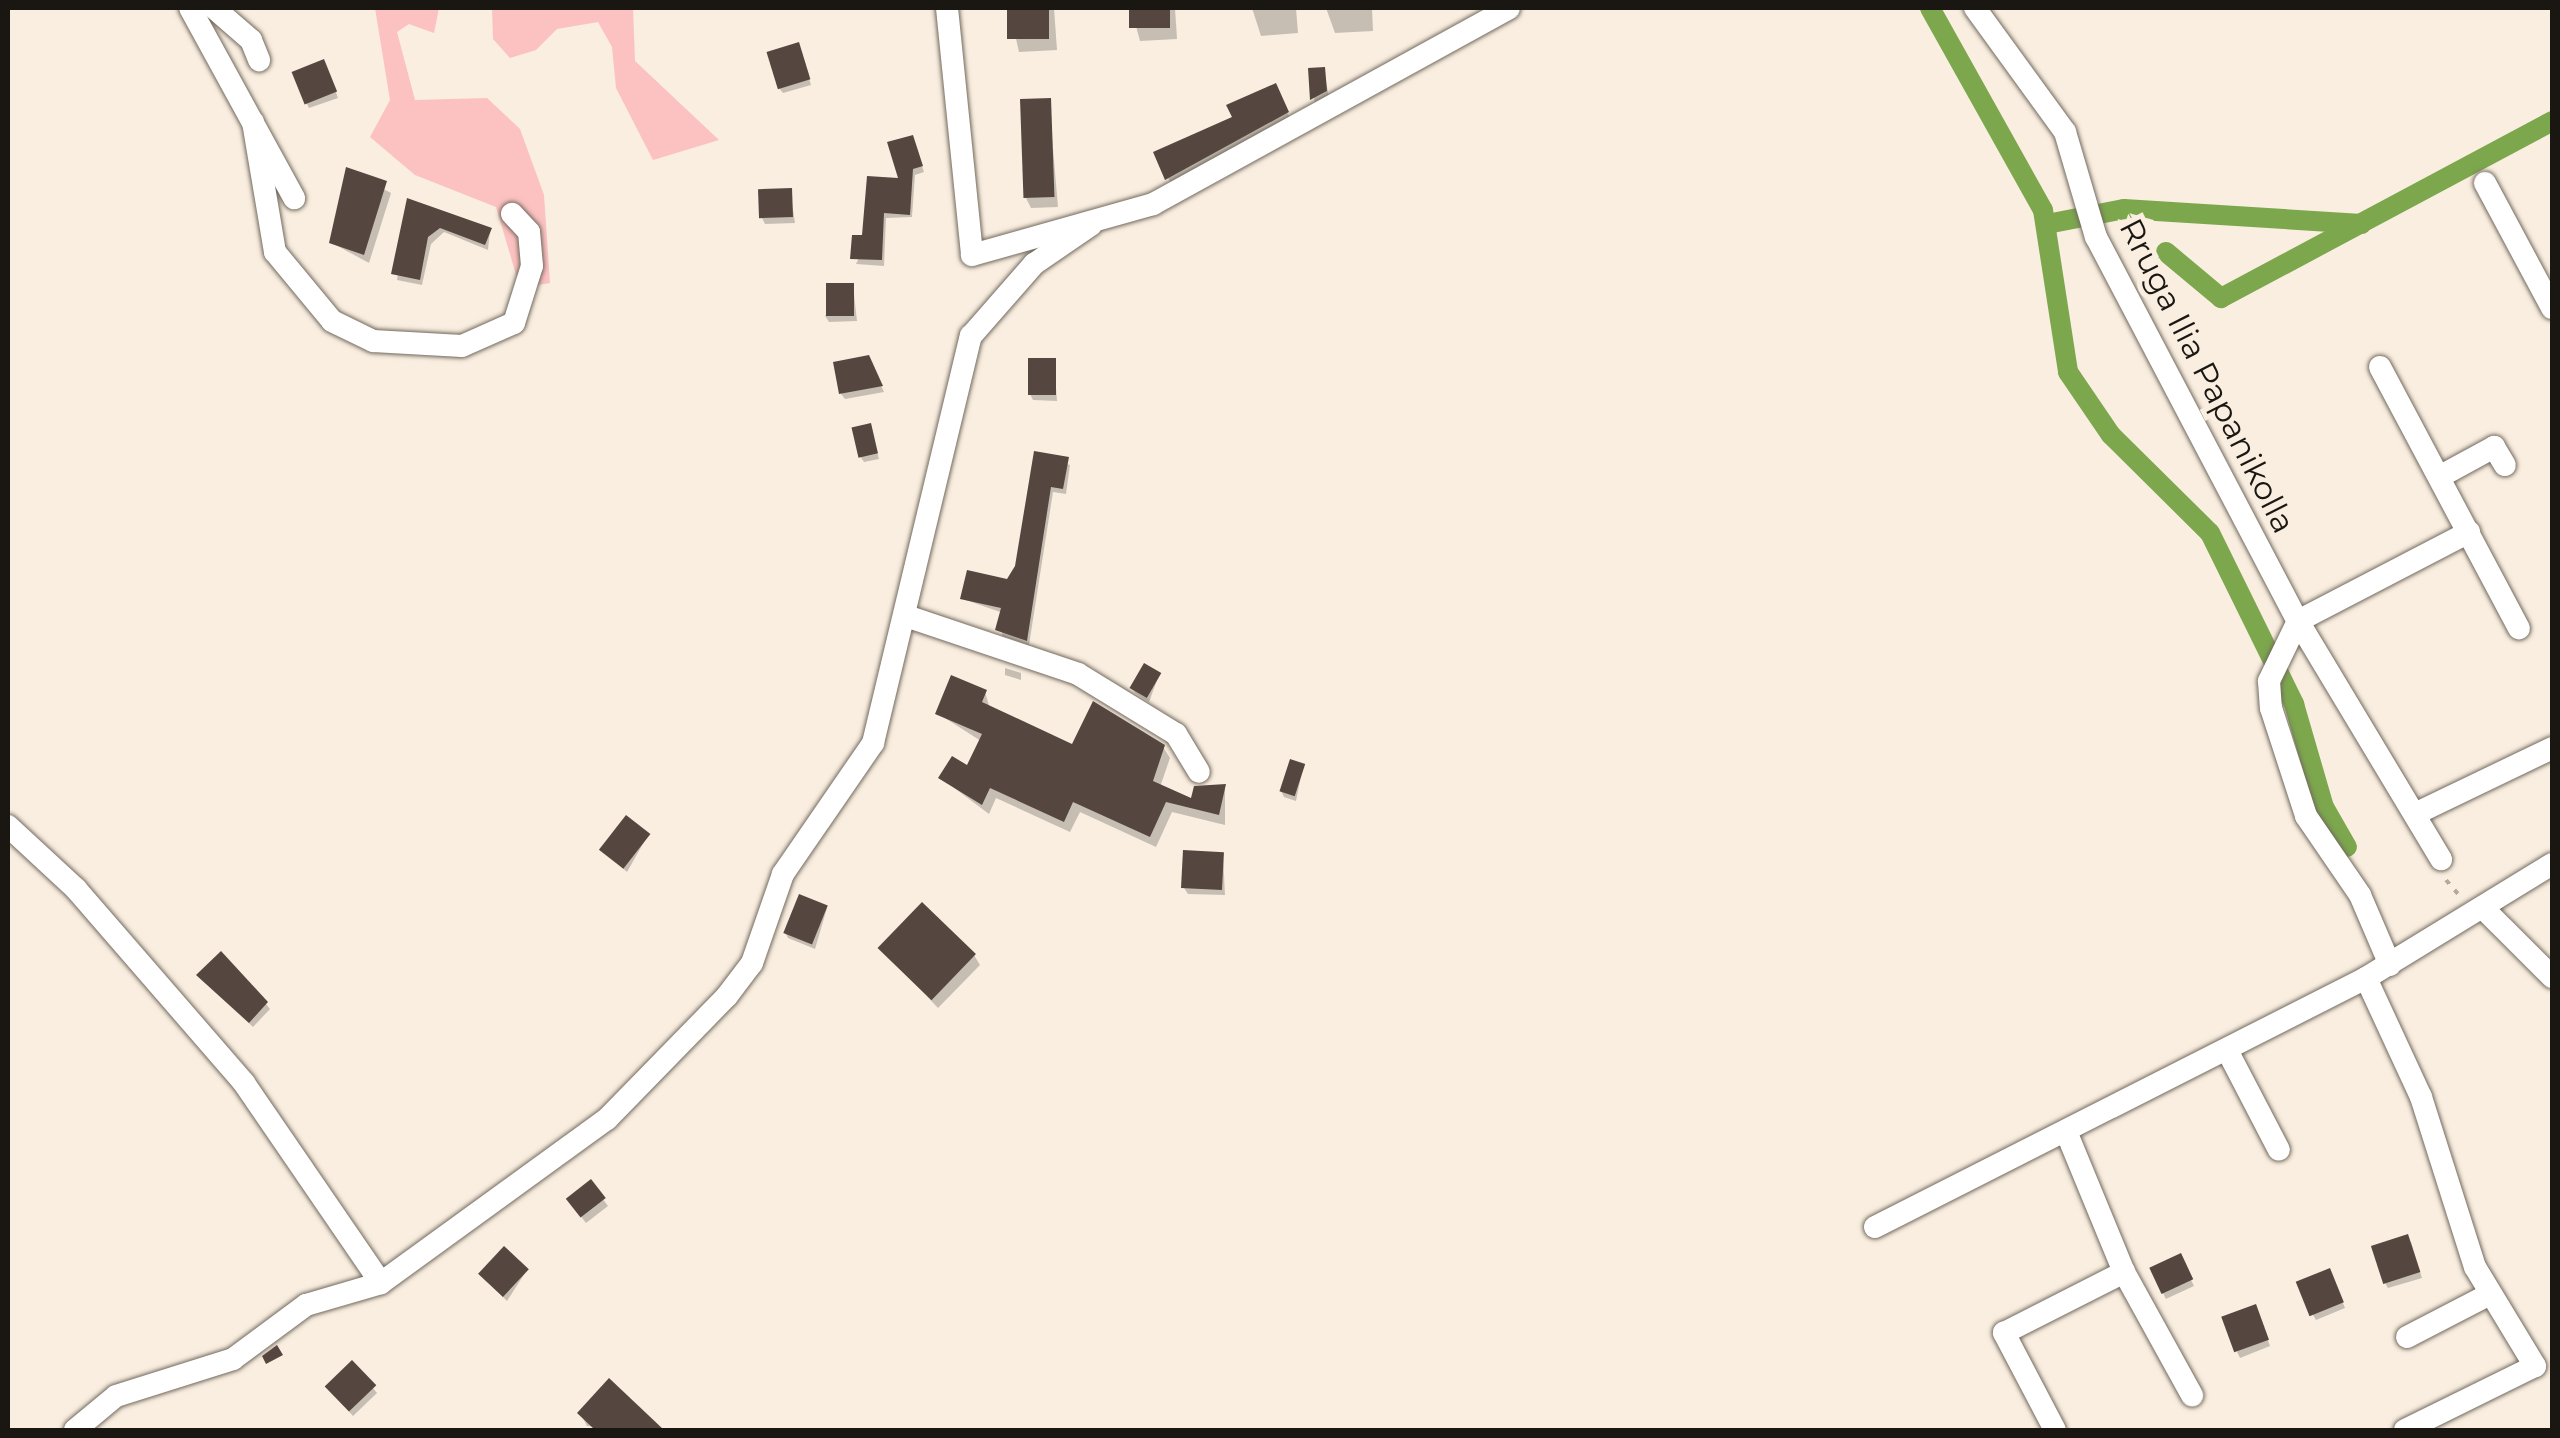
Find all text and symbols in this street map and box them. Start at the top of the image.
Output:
street label: Rruga Ilia Papanikolla [2111,212,2303,540]

